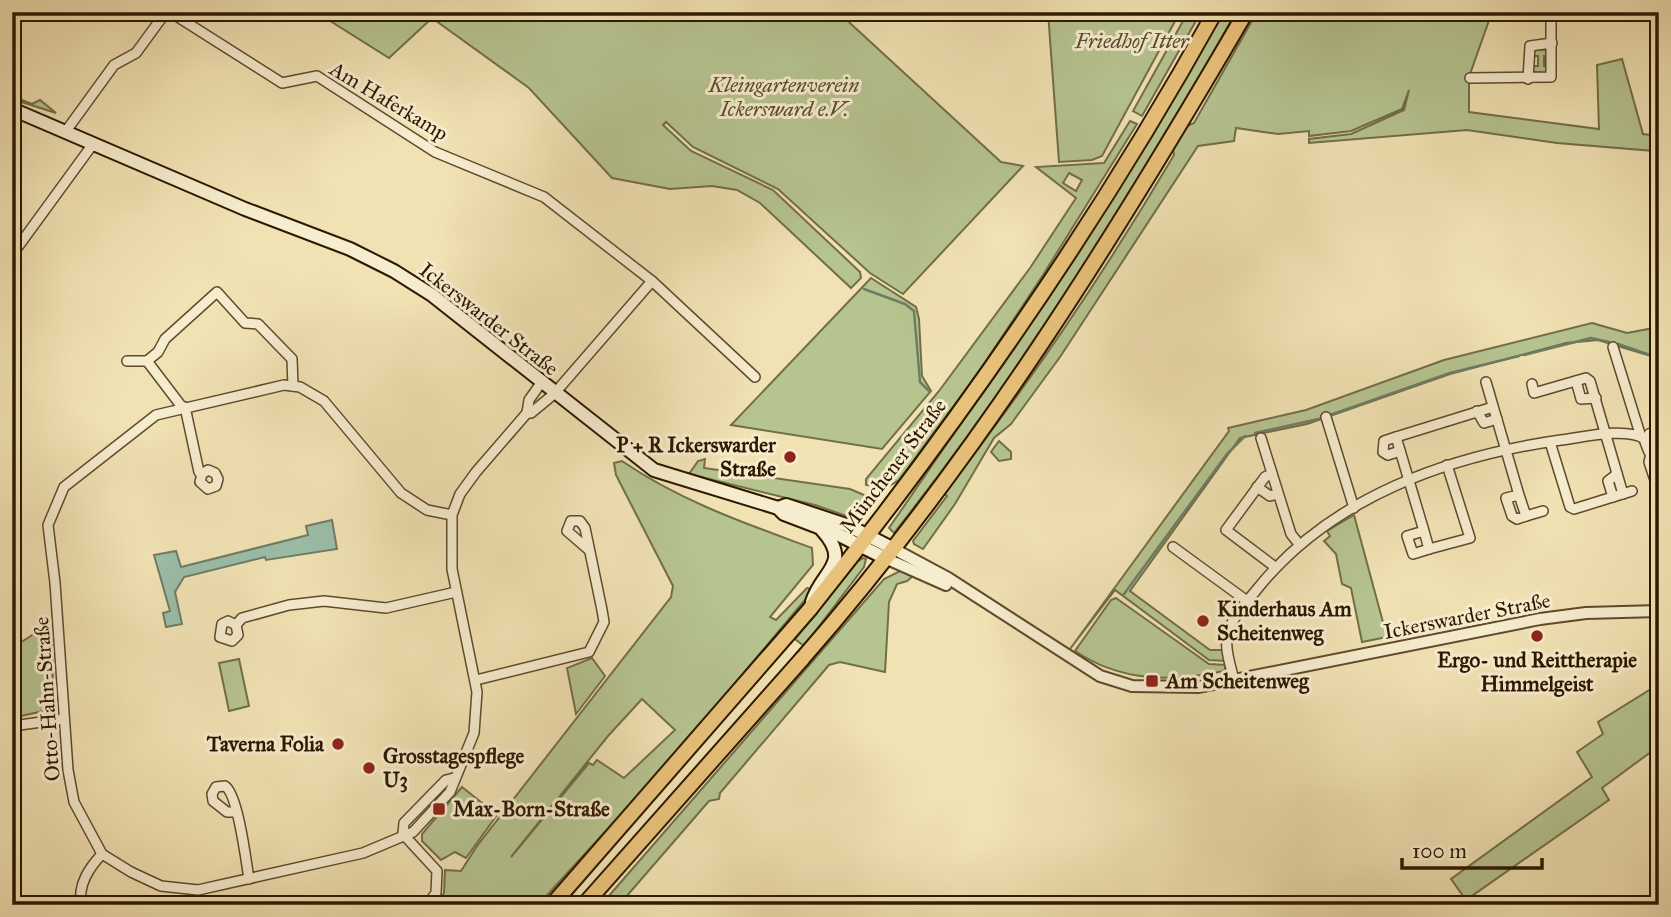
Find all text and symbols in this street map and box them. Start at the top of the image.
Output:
park label: Friedhof Itter [1074,28,1190,54]
street label: Am Haferkamp [324,55,453,147]
park label: Kleingartenverein Ickersward e.V. [708,72,859,122]
street label: Ickerswarder Straße [414,257,564,381]
street label: Münchener Straße [834,393,952,538]
place label: P + R Ickerswarder Straße [616,432,777,482]
marker: P + R Ickerswarder Straße [782,449,798,465]
street label: Ickerswarder Straße [1381,587,1553,645]
place label: Kinderhaus Am Scheitenweg [1217,596,1352,646]
marker: Kinderhaus Am Scheitenweg [1195,613,1211,629]
street label: Otto-Hahn-Straße [28,616,66,782]
marker: Ergo- und Reittherapie Himmelgeist [1529,628,1545,644]
place label: Ergo- und Reittherapie Himmelgeist [1437,647,1637,697]
place label: Am Scheitenweg [1164,668,1310,694]
marker: Am Scheitenweg [1144,673,1160,689]
place label: Taverna Folia [206,731,325,757]
marker: Taverna Folia [330,736,346,752]
place label: Grosstagespflege U3 [383,743,525,793]
marker: Grosstagespflege U3 [361,760,377,776]
place label: Max-Born-Straße [453,796,610,822]
marker: Max-Born-Straße [431,801,447,817]
scale bar [1402,826,1542,870]
text: 100 m [1412,838,1467,864]

